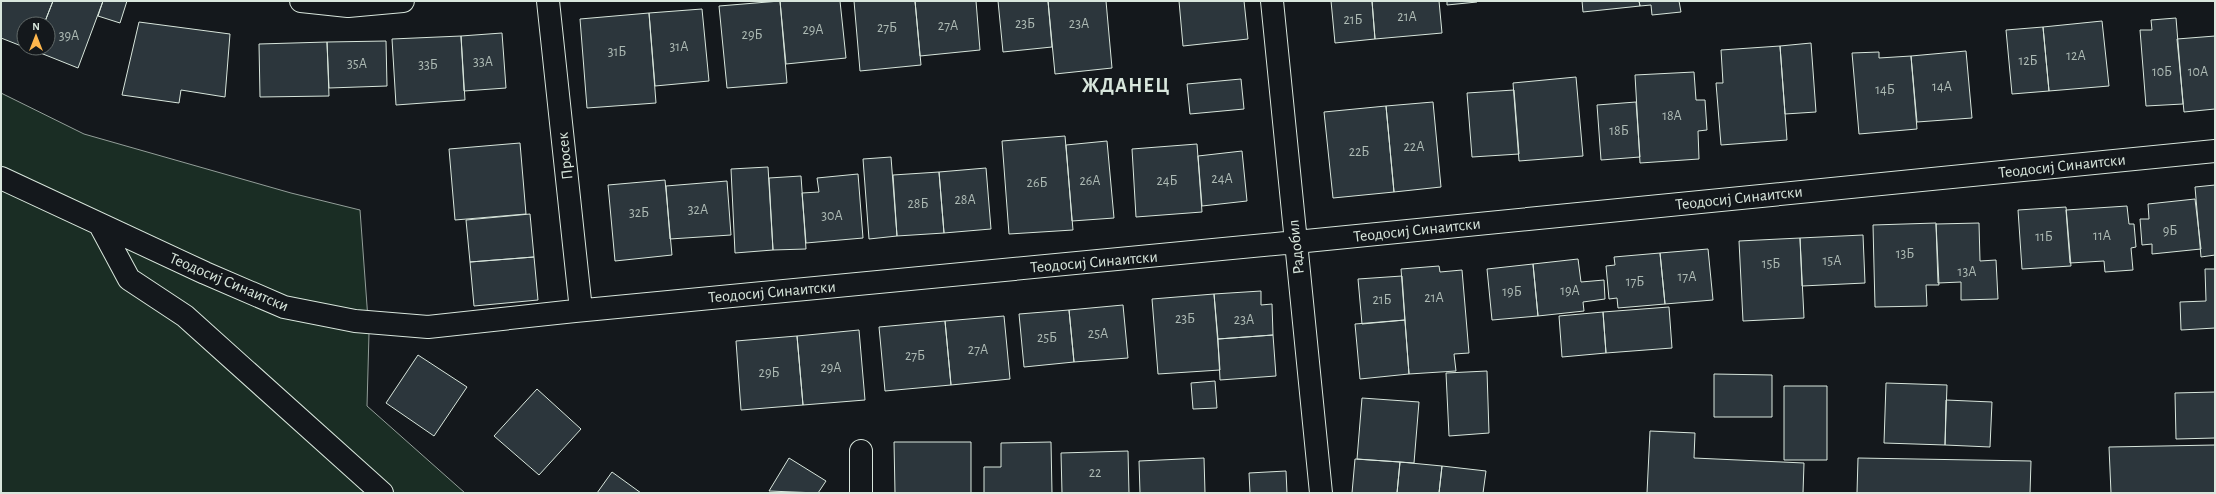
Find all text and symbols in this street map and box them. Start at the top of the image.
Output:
house number: 21А [1397,10,1417,24]
house number: 21Б [1343,13,1363,27]
north arrow [16,16,56,56]
house number: 23Б [1015,17,1035,31]
house number: 23А [1069,17,1089,31]
house number: 27А [938,19,958,33]
text: N [32,21,40,32]
house number: 27Б [877,21,897,35]
house number: 29А [802,23,824,37]
house number: 29Б [742,28,762,42]
house number: 39А [59,29,79,43]
house number: 31А [670,40,688,54]
house number: 31Б [608,45,626,59]
house number: 12А [2066,49,2086,63]
house number: 12Б [2018,54,2038,68]
house number: 33А [473,55,493,69]
house number: 35А [347,57,367,71]
house number: 33Б [418,58,438,72]
house number: 10Б [2152,65,2172,79]
house number: 10А [2188,65,2208,79]
district label: ЖДАНЕЦ [1082,76,1170,96]
house number: 14А [1932,80,1952,94]
house number: 14Б [1875,83,1895,97]
house number: 18А [1662,109,1682,123]
house number: 18Б [1609,124,1629,138]
street label: Просек [554,131,575,181]
house number: 22А [1404,140,1424,154]
house number: 22Б [1349,145,1369,159]
street label: Теодосиј Синаитски [1998,151,2126,182]
house number: 24А [1211,172,1233,186]
house number: 26А [1079,174,1101,188]
house number: 24Б [1156,174,1178,188]
house number: 26Б [1027,176,1047,190]
street label: Теодосиј Синаитски [1675,183,1803,214]
house number: 28А [954,193,976,207]
house number: 28Б [907,197,929,211]
house number: 32А [688,203,708,217]
house number: 32Б [629,206,649,220]
house number: 30А [821,209,843,223]
street label: Теодосиј Синаитски [1353,215,1481,246]
street label: Радобил [1285,219,1307,275]
house number: 9Б [2163,224,2177,238]
house number: 11А [2093,229,2111,243]
house number: 11Б [2035,230,2053,244]
house number: 13Б [1896,247,1914,261]
street label: Теодосиј Синаитски [1030,248,1158,277]
street label: Теодосиј Синаитски [167,250,291,315]
house number: 15А [1823,254,1841,268]
house number: 15Б [1762,257,1780,271]
house number: 13А [1958,265,1976,279]
house number: 17А [1678,270,1696,284]
house number: 17Б [1626,275,1644,289]
street label: Теодосиј Синаитски [708,278,836,307]
house number: 19А [1560,284,1580,298]
house number: 19Б [1502,285,1522,299]
house number: 21А [1424,291,1444,305]
house number: 21Б [1372,293,1392,307]
house number: 23Б [1175,312,1195,326]
house number: 23А [1234,313,1254,327]
house number: 25А [1088,327,1108,341]
house number: 25Б [1037,331,1057,345]
house number: 27А [968,343,988,357]
house number: 27Б [905,349,925,363]
house number: 29А [820,361,842,375]
house number: 29Б [759,366,779,380]
house number: 22 [1089,466,1101,480]

